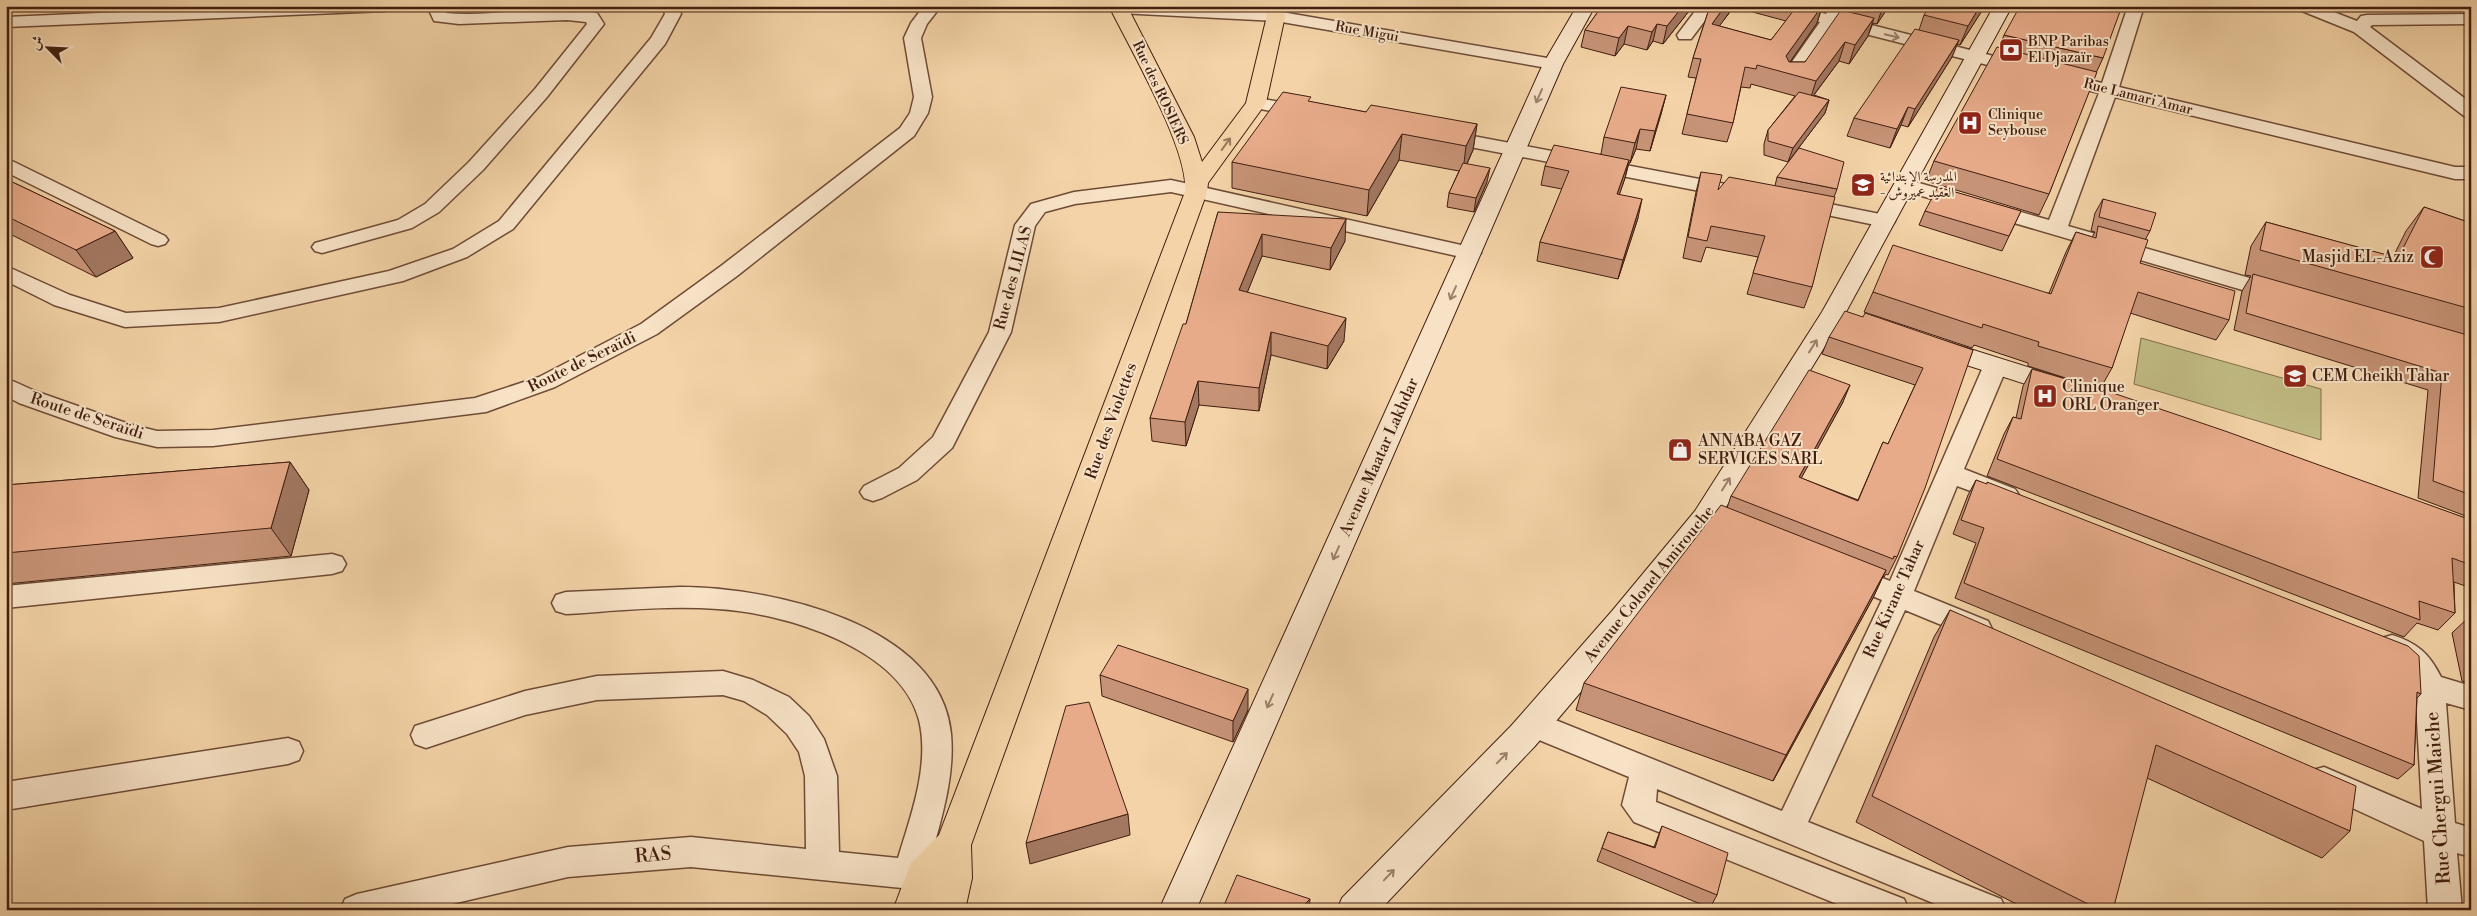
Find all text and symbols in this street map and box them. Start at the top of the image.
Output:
street label: Rue Migui [1334,18,1401,47]
north arrow [22,22,72,72]
one-way arrow [1883,32,1899,41]
text: ش [26,33,48,53]
place label: BNP Paribas El Djazaïr [2027,33,2109,67]
bank icon: BNP Paribas El Djazaïr [1998,37,2024,63]
street label: Rue des ROSIERS [1128,38,1192,148]
street label: Rue Lamari Amar [2081,75,2195,119]
one-way arrow [1534,88,1544,103]
place label: Clinique Seybouse [1988,106,2047,140]
hospital icon: Clinique Seybouse [1957,110,1983,136]
one-way arrow [1221,138,1232,151]
place label: المدرسة الإبتدائية - العقيد عميروش [1880,168,1957,202]
school or university icon: المدرسة الإبتدائية - العقيد عميروش [1850,172,1876,198]
street label: Rue des LILAS [989,224,1037,332]
mosque icon: Masjid EL-Aziz [2419,244,2445,270]
place label: Masjid EL-Aziz [2302,247,2414,267]
one-way arrow [1447,285,1457,300]
street label: Route de Seraïdi [524,327,640,397]
one-way arrow [1807,339,1818,353]
street label: Rue des Violettes [1081,360,1141,482]
school or university icon: CEM Cheikh Tahar [2282,363,2308,389]
place label: CEM Cheikh Tahar [2312,366,2450,386]
street label: Avenue Maatar Lakhdar [1335,375,1423,540]
place label: Clinique ORL Oranger [2062,377,2160,415]
hospital icon: Clinique ORL Oranger [2032,383,2058,409]
street label: Route de Seraïdi [28,388,146,444]
place label: ANNABA GAZ SERVICES SARL [1697,431,1823,469]
shop icon: ANNABA GAZ SERVICES SARL [1667,437,1693,463]
one-way arrow [1722,477,1732,491]
street label: Avenue Colonel Amirouche [1579,502,1718,667]
street label: Rue Kirane Tahar [1859,537,1929,661]
one-way arrow [1331,545,1341,560]
one-way arrow [1265,694,1275,709]
street label: Rue Chergui Maiche [2420,711,2456,885]
one-way arrow [1496,752,1508,764]
street label: RAS [634,841,672,869]
one-way arrow [1383,868,1395,881]

